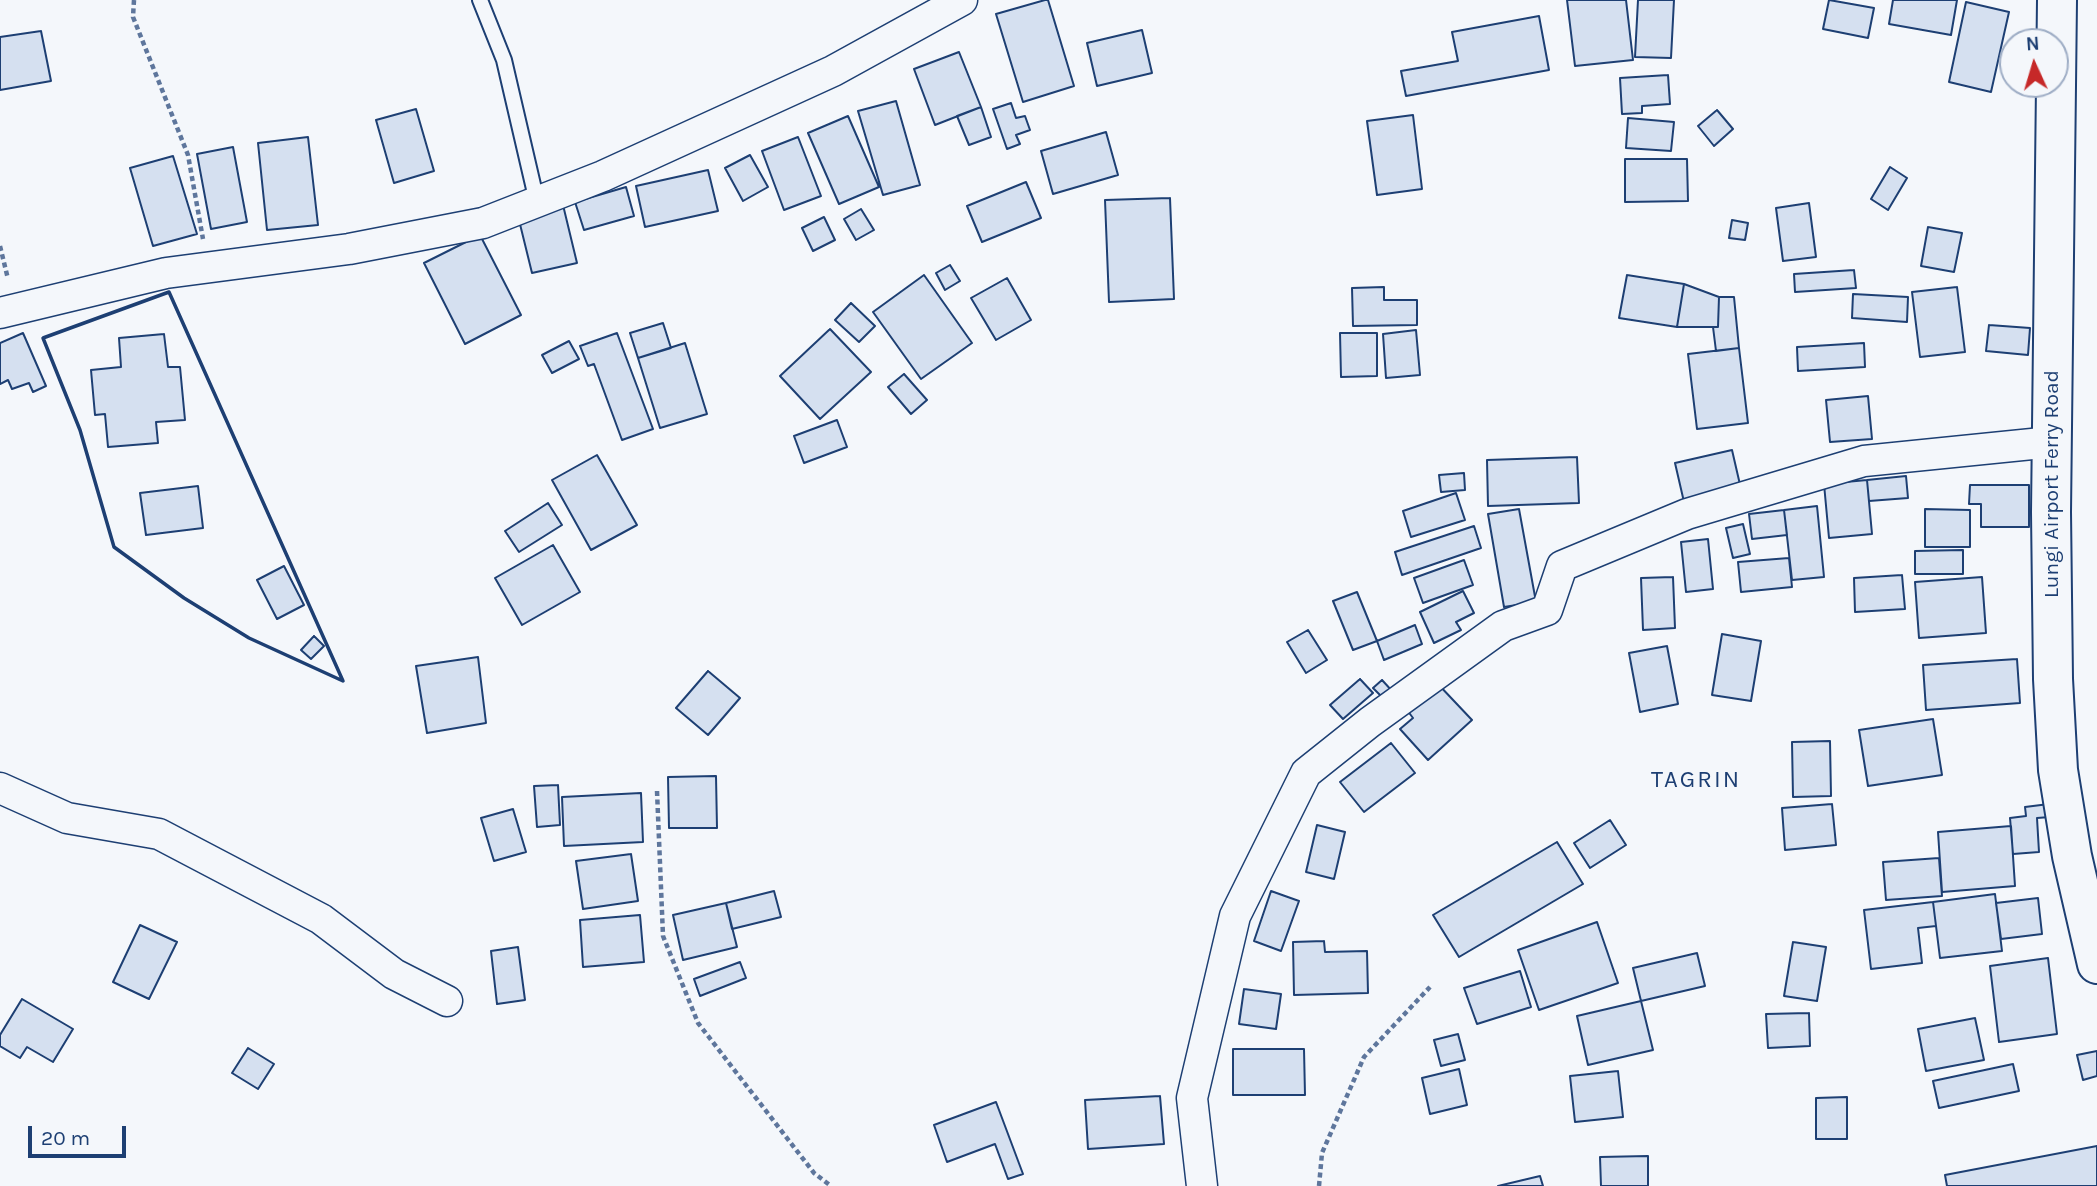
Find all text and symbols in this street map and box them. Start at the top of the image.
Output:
north arrow [1999,28,2069,98]
text: N [2025,33,2040,55]
street label: Lungi Airport Ferry Road [2039,370,2065,598]
district label: TAGRIN [1652,766,1740,794]
scale bar [32,1112,130,1156]
text: 20 m [41,1126,90,1150]

